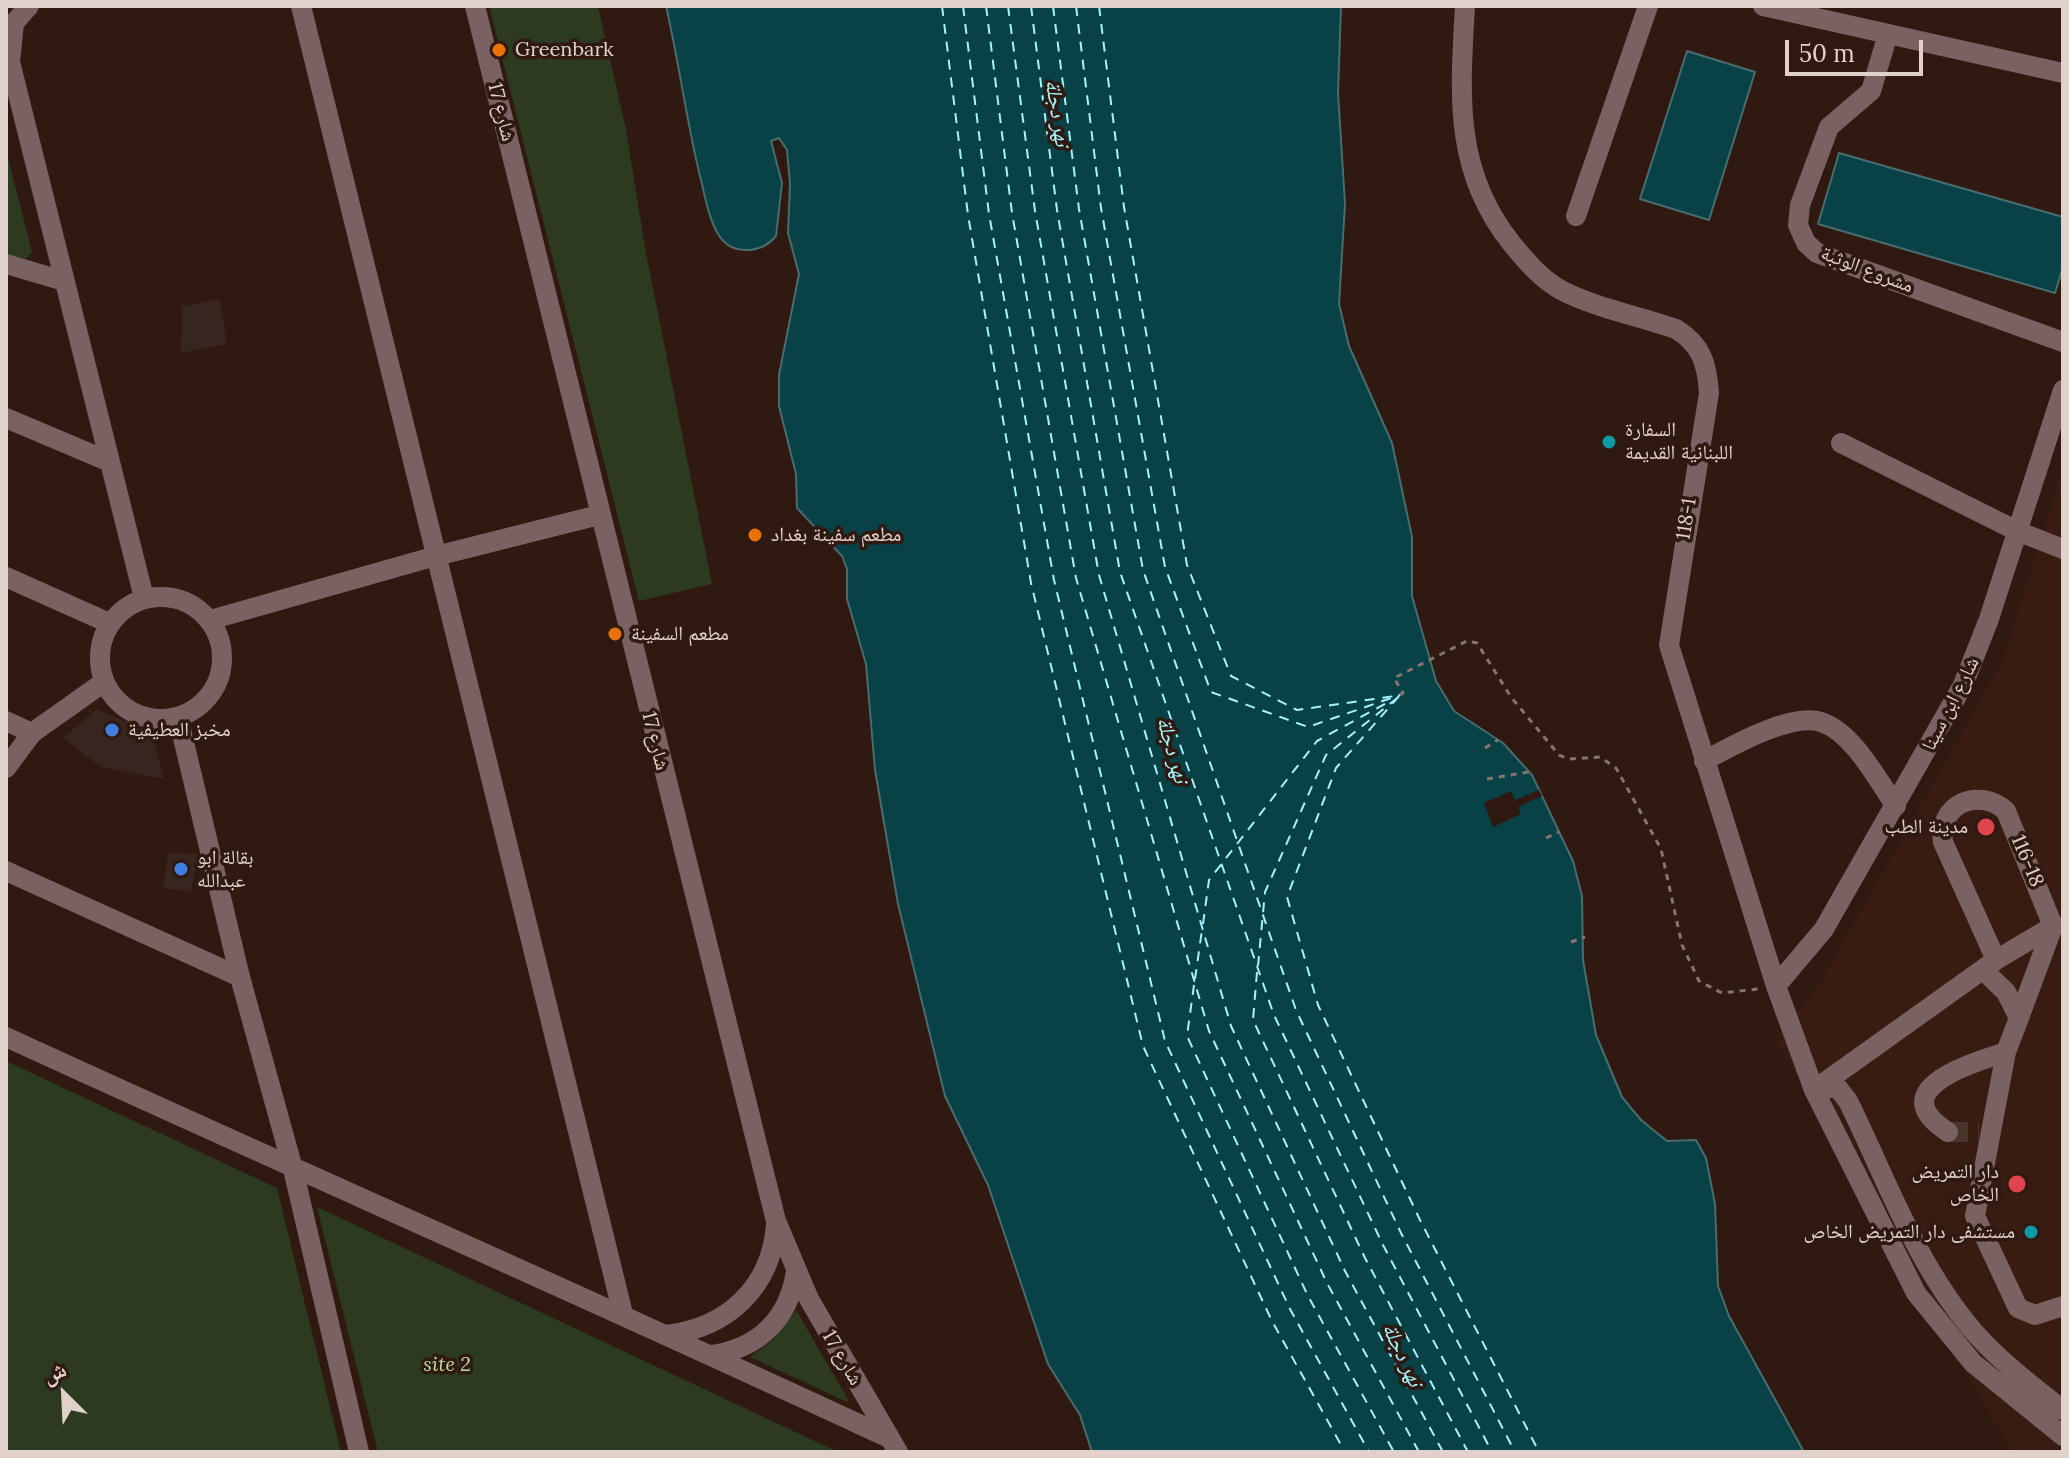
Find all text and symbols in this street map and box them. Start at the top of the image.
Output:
scale bar [1789,24,1927,74]
place label: Greenbark [515,38,614,62]
text: 50 m [1799,38,1855,69]
marker: Greenbark [490,41,508,59]
water label: نهر دجلة [1039,78,1075,148]
street label: شارع 17 [482,80,520,144]
street label: مشروع الوثبة [1817,241,1917,299]
place label: السفارة اللبنانية القديمة [1625,418,1733,465]
marker: السفارة اللبنانية القديمة [1600,433,1618,451]
street label: 118-1 [1672,496,1702,542]
place label: مطعم سفينة بغداد [771,523,901,547]
marker: مطعم سفينة بغداد [746,526,764,544]
place label: مطعم السفينة [631,622,729,646]
marker: مطعم السفينة [606,625,624,643]
street label: شارع ابن سينا [1917,653,1985,755]
street label: شارع 17 [636,709,674,773]
water label: نهر دجلة [1150,714,1194,786]
place label: مخبز العطيفية [128,718,231,742]
marker: مخبز العطيفية [103,721,121,739]
place label: مدينة الطب [1884,815,1968,839]
marker: مدينة الطب [1975,816,1997,838]
street label: 116-18 [2005,832,2049,890]
place label: بقالة ابو عبدالله [197,846,253,893]
marker: بقالة ابو عبدالله [172,860,190,878]
place label: دار التمريض الخاص [1912,1160,1999,1207]
marker: دار التمريض الخاص [2006,1173,2028,1195]
place label: مستشفى دار التمريض الخاص [1803,1220,2015,1244]
marker: مستشفى دار التمريض الخاص [2022,1223,2040,1241]
water label: نهر دجلة [1376,1319,1428,1391]
street label: شارع 17 [817,1326,867,1390]
park label: site 2 [423,1353,471,1377]
north arrow [24,1354,104,1434]
text: ش [38,1355,71,1390]

